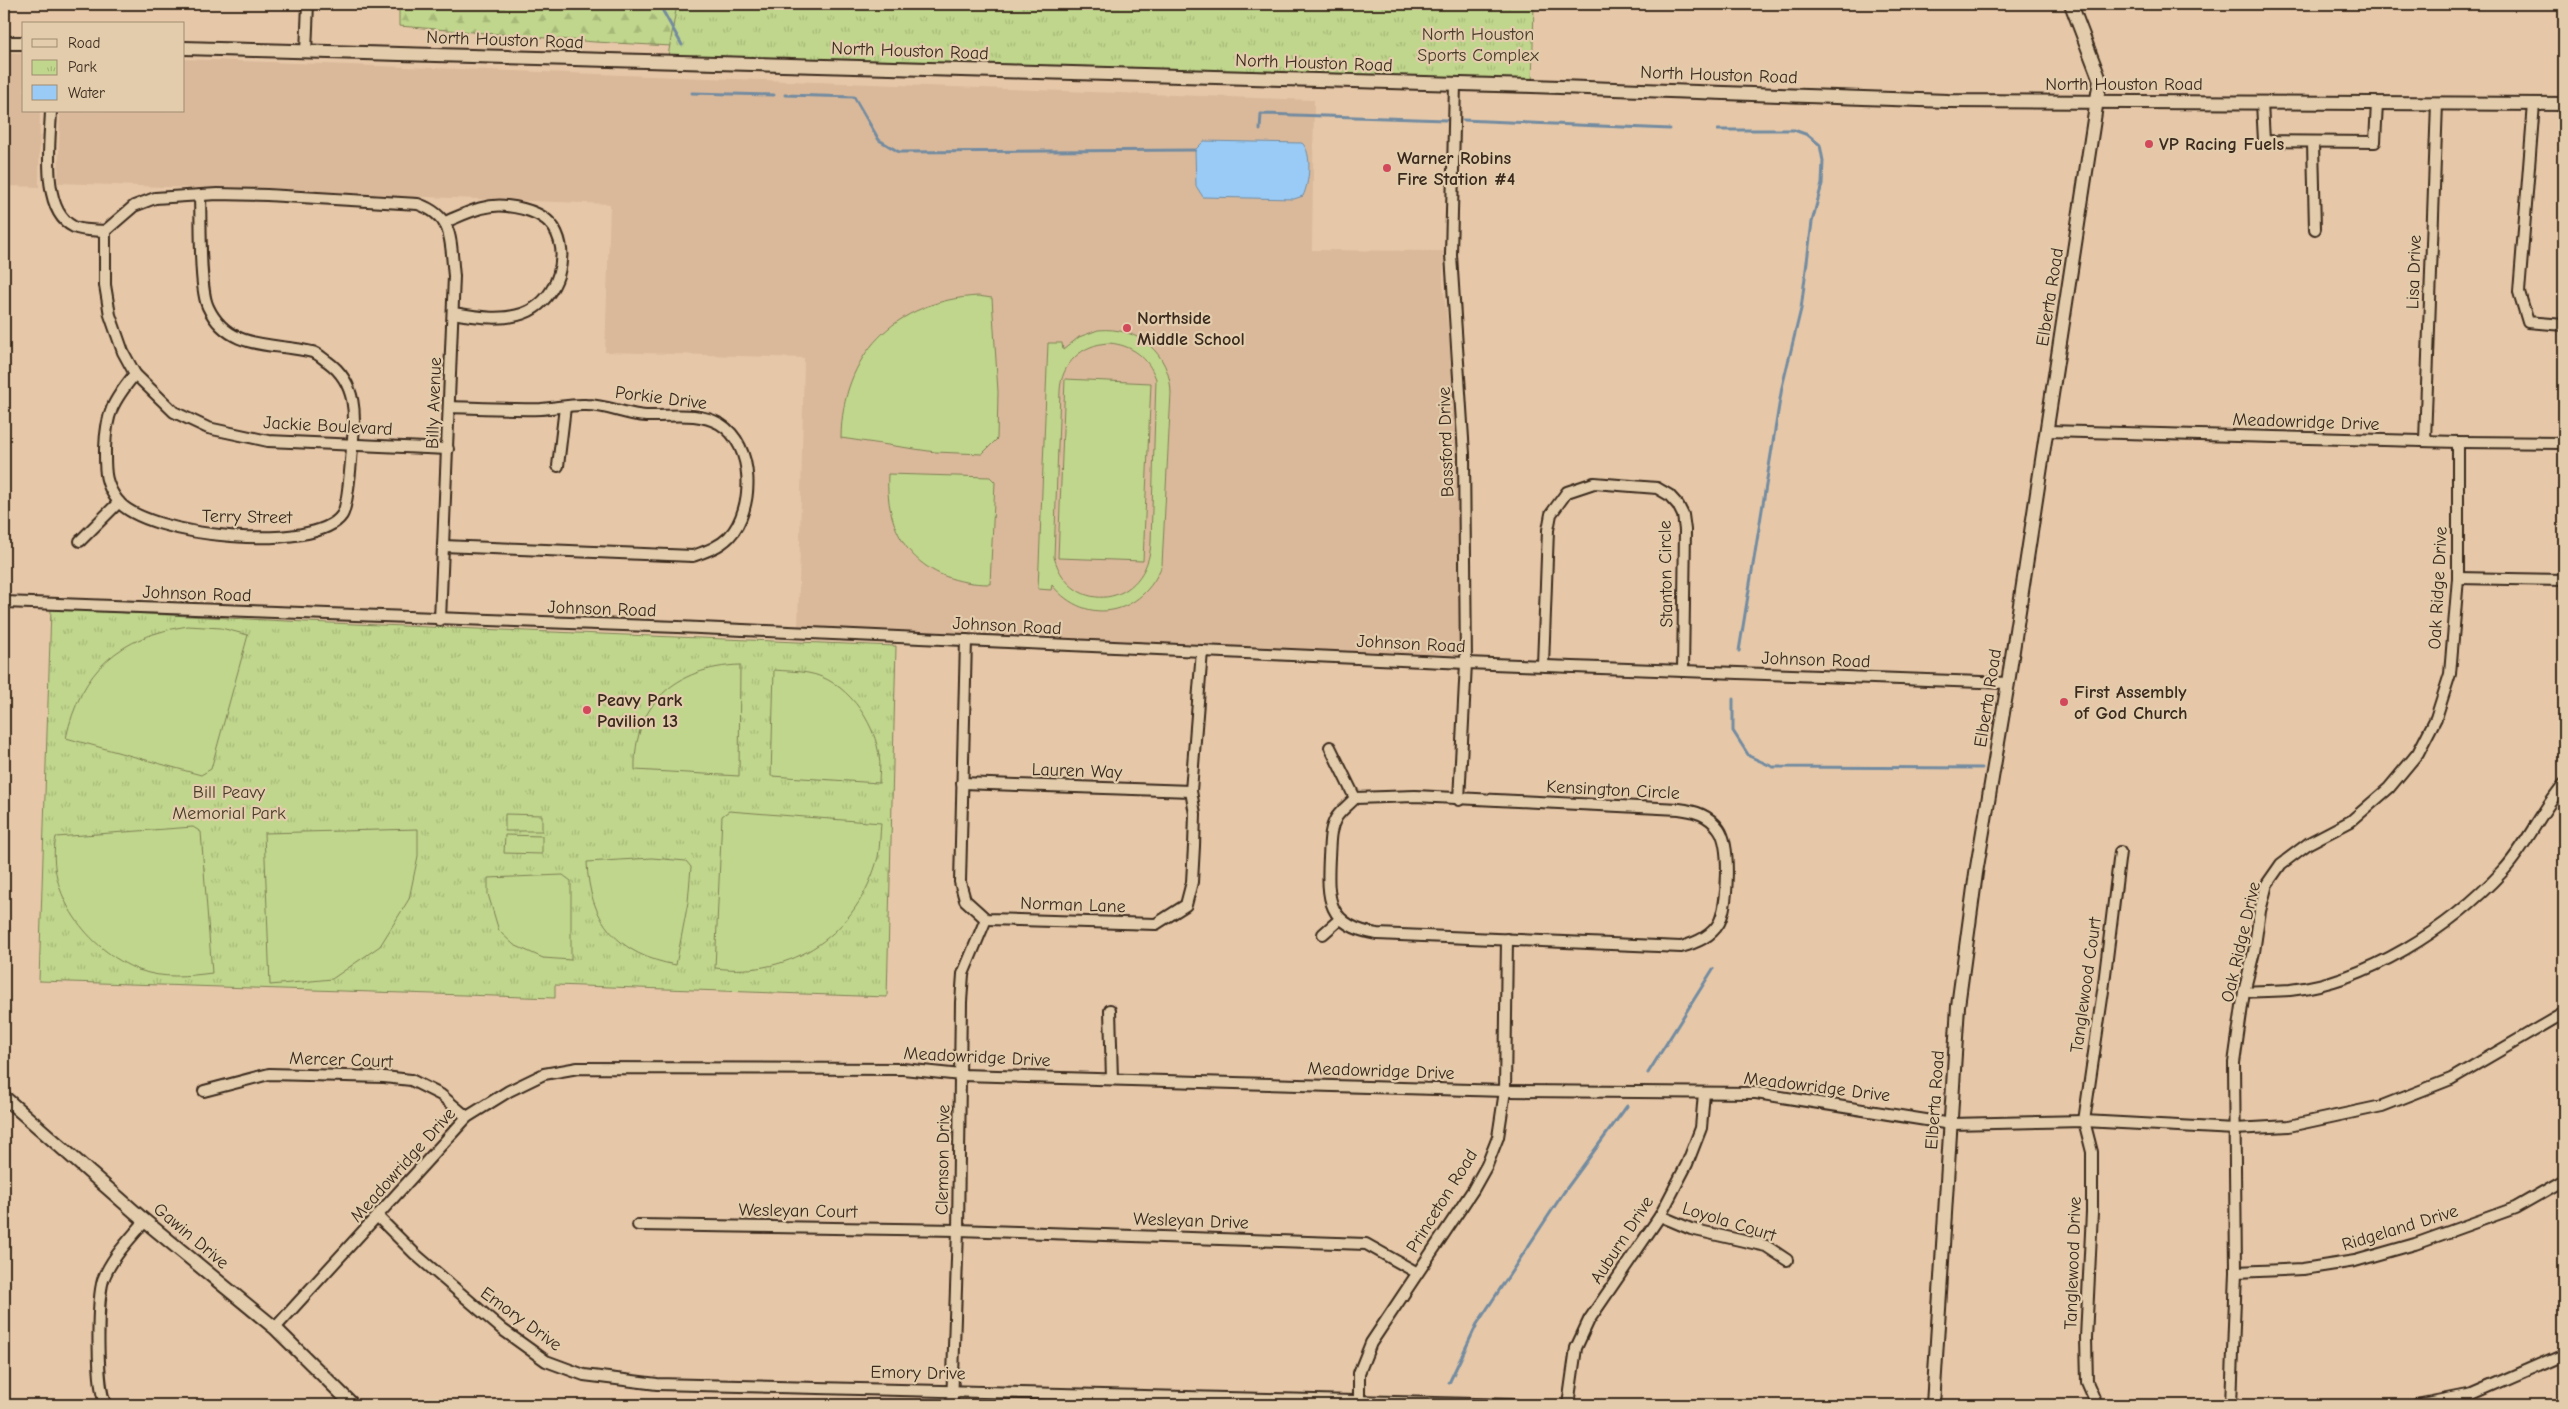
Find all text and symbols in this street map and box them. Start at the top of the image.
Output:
legend [22,22,185,112]
park label: North Houston Sports Complex [1417,24,1539,66]
street label: North Houston Road [426,27,584,53]
text: Road [68,34,100,52]
street label: North Houston Road [831,38,989,64]
street label: North Houston Road [1235,50,1393,76]
text: Park [68,58,97,76]
street label: North Houston Road [1640,62,1798,88]
street label: North Houston Road [2045,74,2203,95]
text: Water [68,84,105,102]
place label: VP Racing Fuels [2159,134,2284,155]
marker: VP Racing Fuels [2143,138,2155,150]
place label: Warner Robins Fire Station #4 [1397,148,1515,190]
marker: Warner Robins Fire Station #4 [1381,162,1393,174]
street label: Lisa Drive [2402,234,2426,310]
street label: Elberta Road [2032,246,2068,348]
place label: Northside Middle School [1137,308,1245,350]
marker: Northside Middle School [1121,322,1133,334]
street label: Billy Avenue [422,357,446,449]
street label: Porkie Drive [614,382,708,414]
street label: Bassford Drive [1434,386,1458,498]
street label: Meadowridge Drive [2232,409,2380,435]
street label: Jackie Boulevard [263,412,393,440]
street label: Terry Street [202,506,293,528]
street label: Stanton Circle [1655,520,1677,628]
street label: Oak Ridge Drive [2424,526,2452,650]
street label: Johnson Road [142,582,252,606]
street label: Johnson Road [547,597,657,621]
street label: Johnson Road [952,613,1062,639]
street label: Johnson Road [1356,631,1466,657]
street label: Elberta Road [1970,647,2006,749]
street label: Johnson Road [1761,648,1871,672]
place label: First Assembly of God Church [2074,682,2188,724]
place label: Peavy Park Pavilion 13 [597,690,683,732]
marker: First Assembly of God Church [2058,696,2070,708]
marker: Peavy Park Pavilion 13 [581,704,593,716]
street label: Lauren Way [1031,759,1124,783]
street label: Kensington Circle [1546,776,1680,804]
park label: Bill Peavy Memorial Park [172,782,286,824]
street label: Oak Ridge Drive [2217,880,2265,1004]
street label: Norman Lane [1020,893,1126,917]
street label: Tanglewood Court [2066,915,2106,1054]
street label: Meadowridge Drive [903,1043,1051,1071]
street label: Mercer Court [289,1048,394,1072]
street label: Elberta Road [1921,1050,1949,1150]
street label: Meadowridge Drive [1307,1058,1455,1084]
street label: Meadowridge Drive [1743,1068,1891,1106]
street label: Meadowridge Drive [346,1103,460,1227]
street label: Clemson Drive [932,1105,954,1215]
street label: Princeton Road [1402,1145,1482,1257]
street label: Auburn Drive [1586,1192,1658,1288]
street label: Tanglewood Drive [2060,1196,2086,1330]
street label: Gawin Drive [149,1198,233,1274]
street label: Loyola Court [1680,1198,1779,1246]
street label: Wesleyan Court [738,1199,858,1223]
street label: Ridgeland Drive [2339,1200,2461,1256]
street label: Wesleyan Drive [1133,1208,1249,1234]
street label: Emory Drive [476,1283,566,1355]
street label: Emory Drive [870,1362,966,1384]

